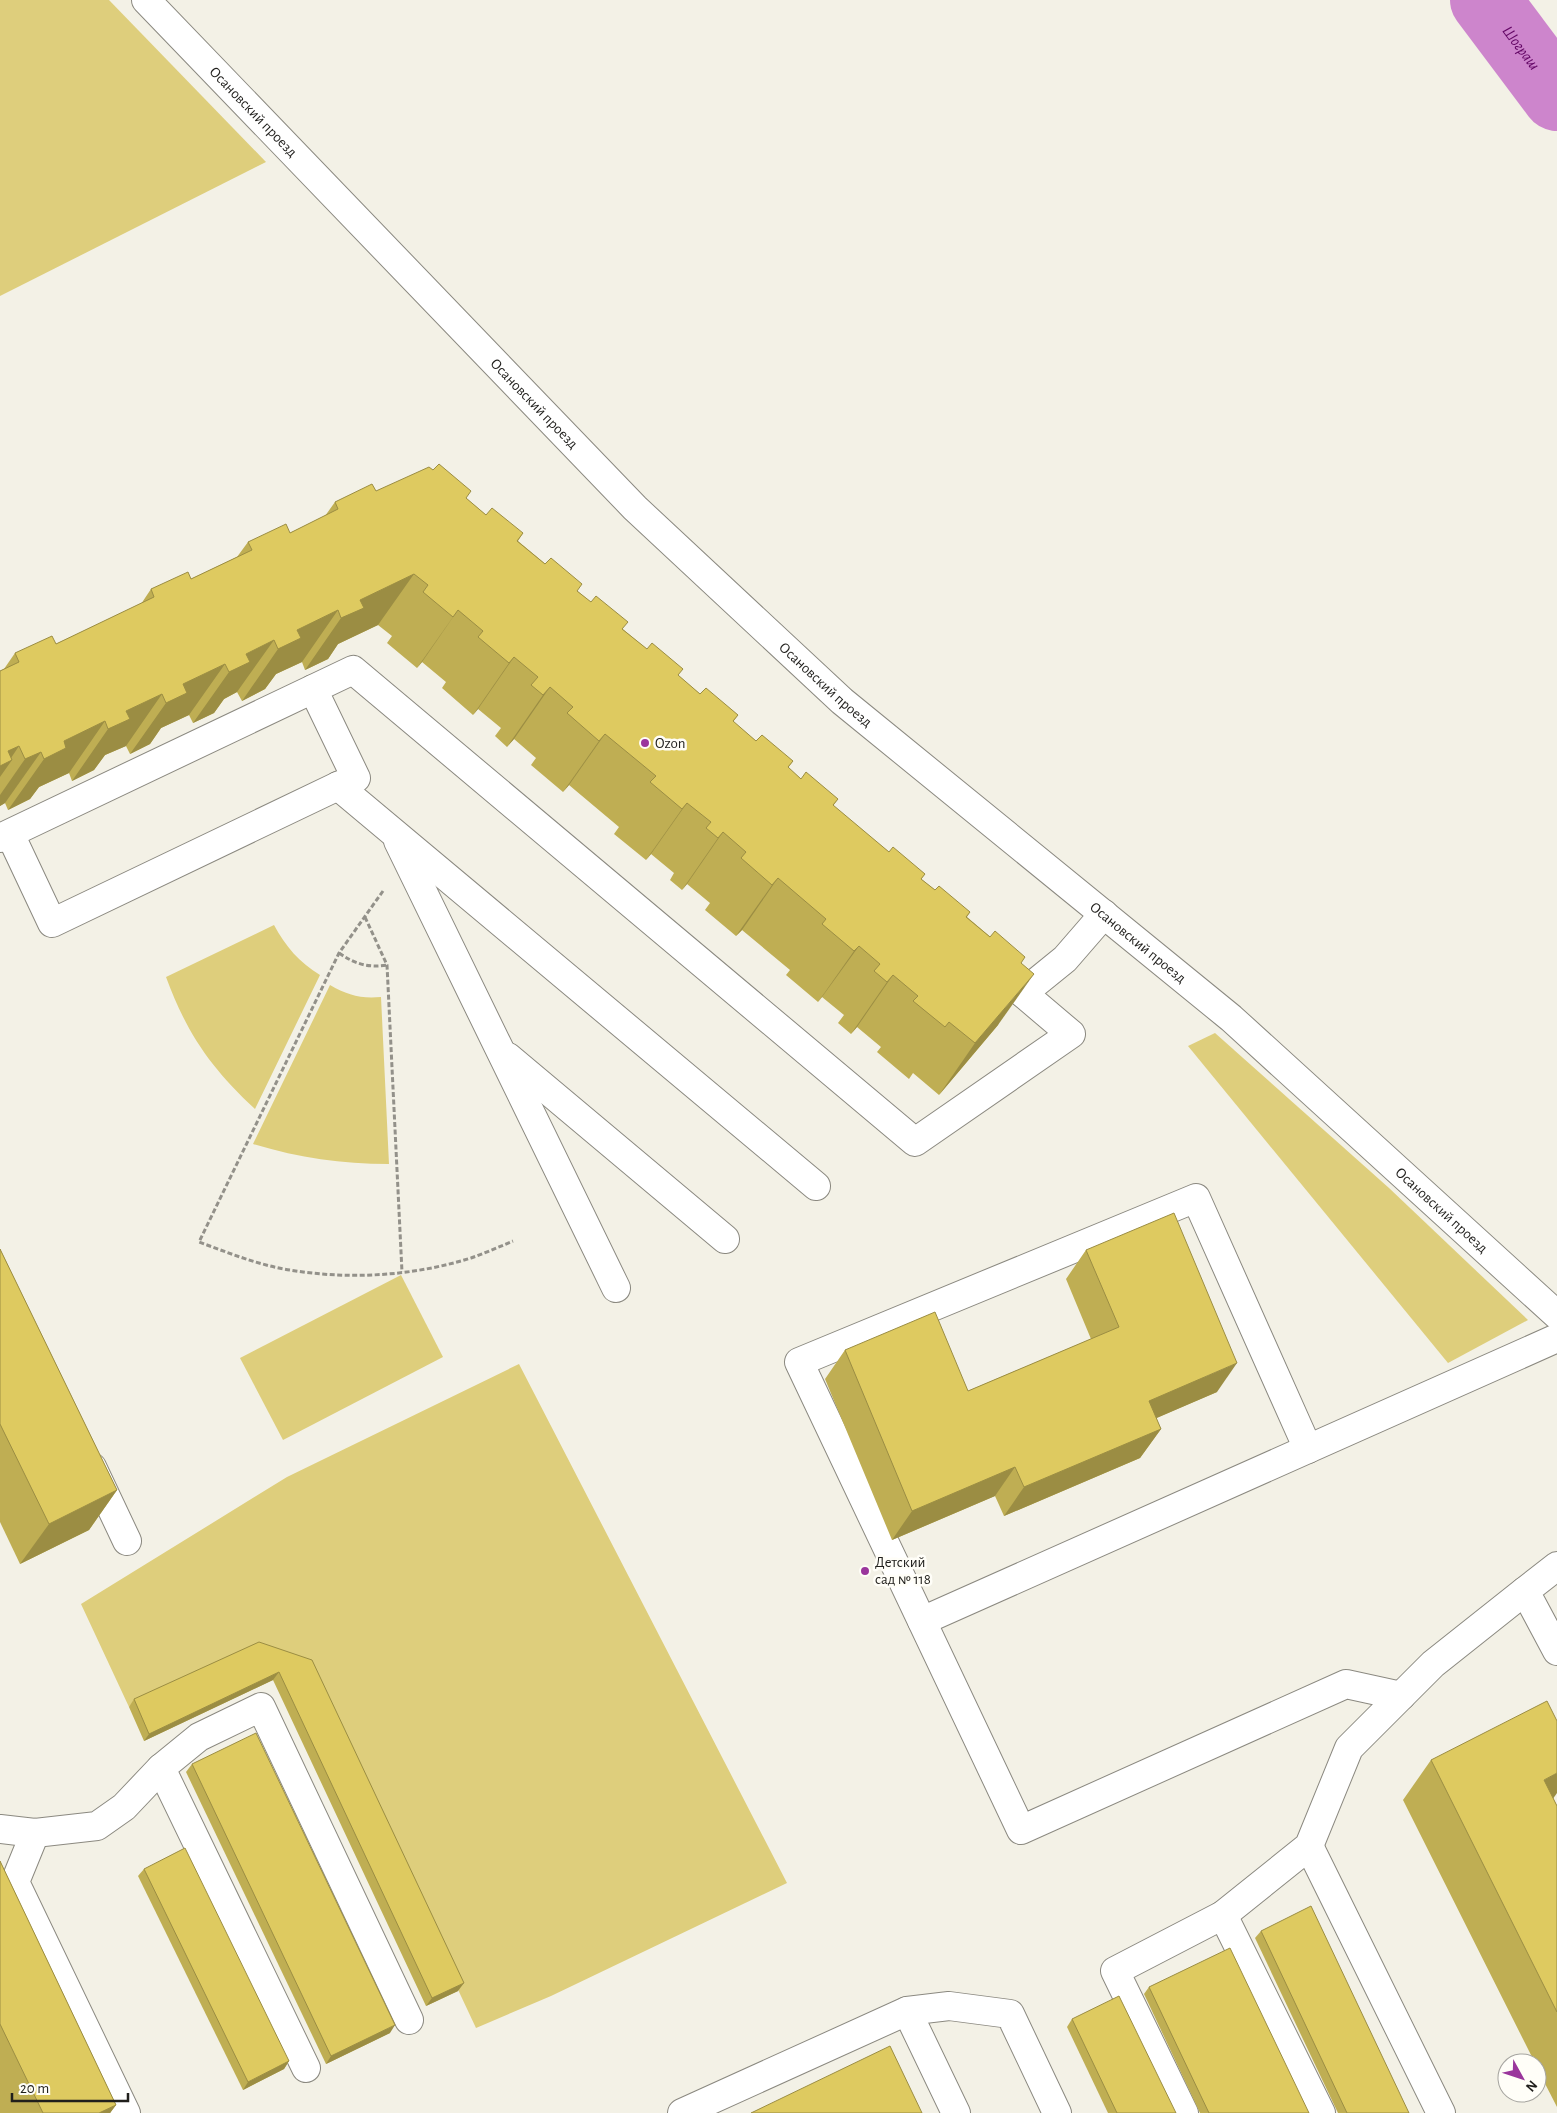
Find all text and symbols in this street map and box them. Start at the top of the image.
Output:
water label: Шограш [1499,23,1543,73]
street label: Осановский проезд [207,64,300,160]
street label: Осановский проезд [488,355,581,452]
street label: Осановский проезд [776,639,875,730]
place label: Ozon [655,736,685,751]
marker: Ozon [639,737,651,749]
street label: Осановский проезд [1087,899,1189,986]
street label: Осановский проезд [1393,1164,1491,1256]
place label: Детский сад № 118 [875,1555,931,1587]
marker: Детский сад № 118 [859,1565,871,1577]
north arrow [1497,2053,1547,2103]
scale bar [12,2070,129,2102]
text: N [1523,2077,1540,2094]
text: 20 m [20,2081,49,2096]

